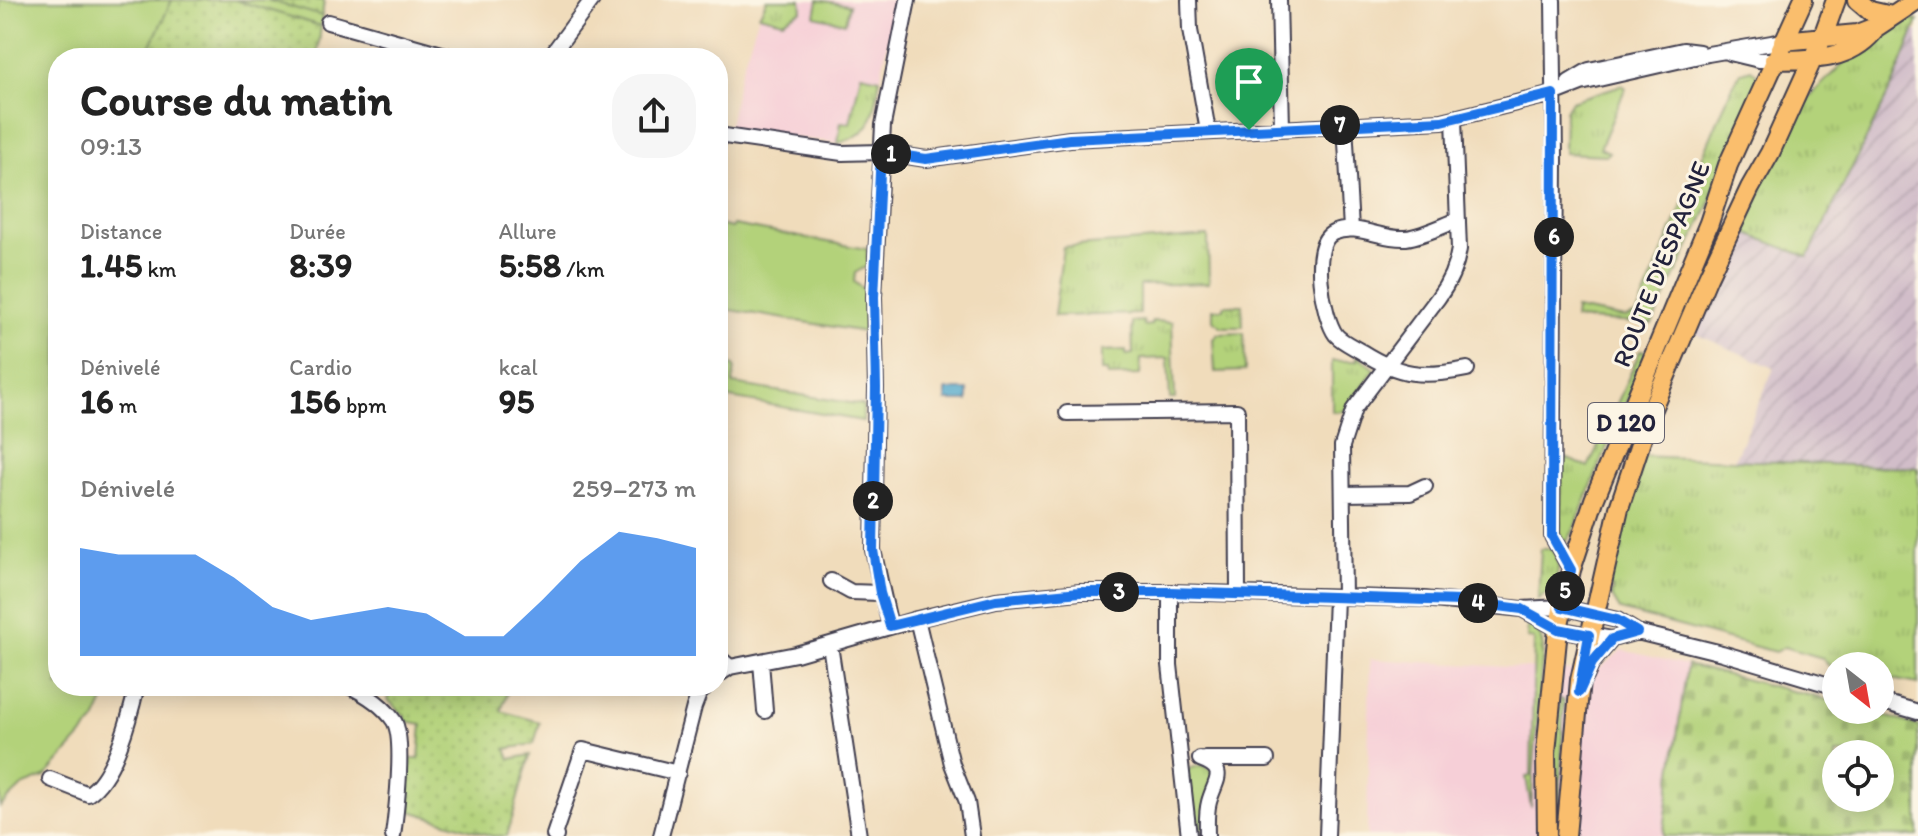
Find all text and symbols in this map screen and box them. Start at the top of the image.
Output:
pin [1215,48,1283,130]
icon: arrive [1227,60,1271,104]
text: Course du matin [80,73,392,126]
button: share [612,74,696,158]
pin: 7 [1320,105,1360,145]
text: 7 [1335,111,1345,138]
text: 09:13 [80,130,142,162]
pin: 1 [871,134,911,174]
text: 1 [886,140,896,167]
street label: ROUTE D'ESPAGNE [1605,156,1717,372]
pin: 6 [1534,217,1574,257]
text: Distance [80,218,162,245]
text: Durée [289,218,346,245]
text: Allure [499,218,557,245]
text: 6 [1548,223,1560,250]
text: 1.45 [80,245,142,286]
text: 8:39 [289,245,353,286]
text: 5:58 [499,245,561,286]
text: km [142,256,176,283]
text: /km [561,256,605,283]
text: Dénivelé [80,354,160,381]
text: Cardio [289,354,352,381]
text: kcal [499,354,538,381]
text: 16 [80,381,114,422]
text: 156 [289,381,341,422]
text: 95 [499,381,534,422]
text: m [114,392,137,419]
text: bpm [341,392,387,419]
road number: D 120 [1588,403,1664,443]
text: Dénivelé [80,472,175,504]
text: 259–273 m [572,472,696,504]
pin: 2 [853,481,893,521]
text: 2 [867,487,879,514]
pin: 5 [1545,571,1585,611]
pin: 3 [1099,572,1139,612]
text: 5 [1559,577,1571,604]
text: 3 [1113,578,1125,605]
pin: 4 [1458,583,1498,623]
text: 4 [1471,589,1485,616]
north arrow [1822,652,1894,724]
map controls [1822,652,1894,812]
button: locate [1822,740,1894,812]

